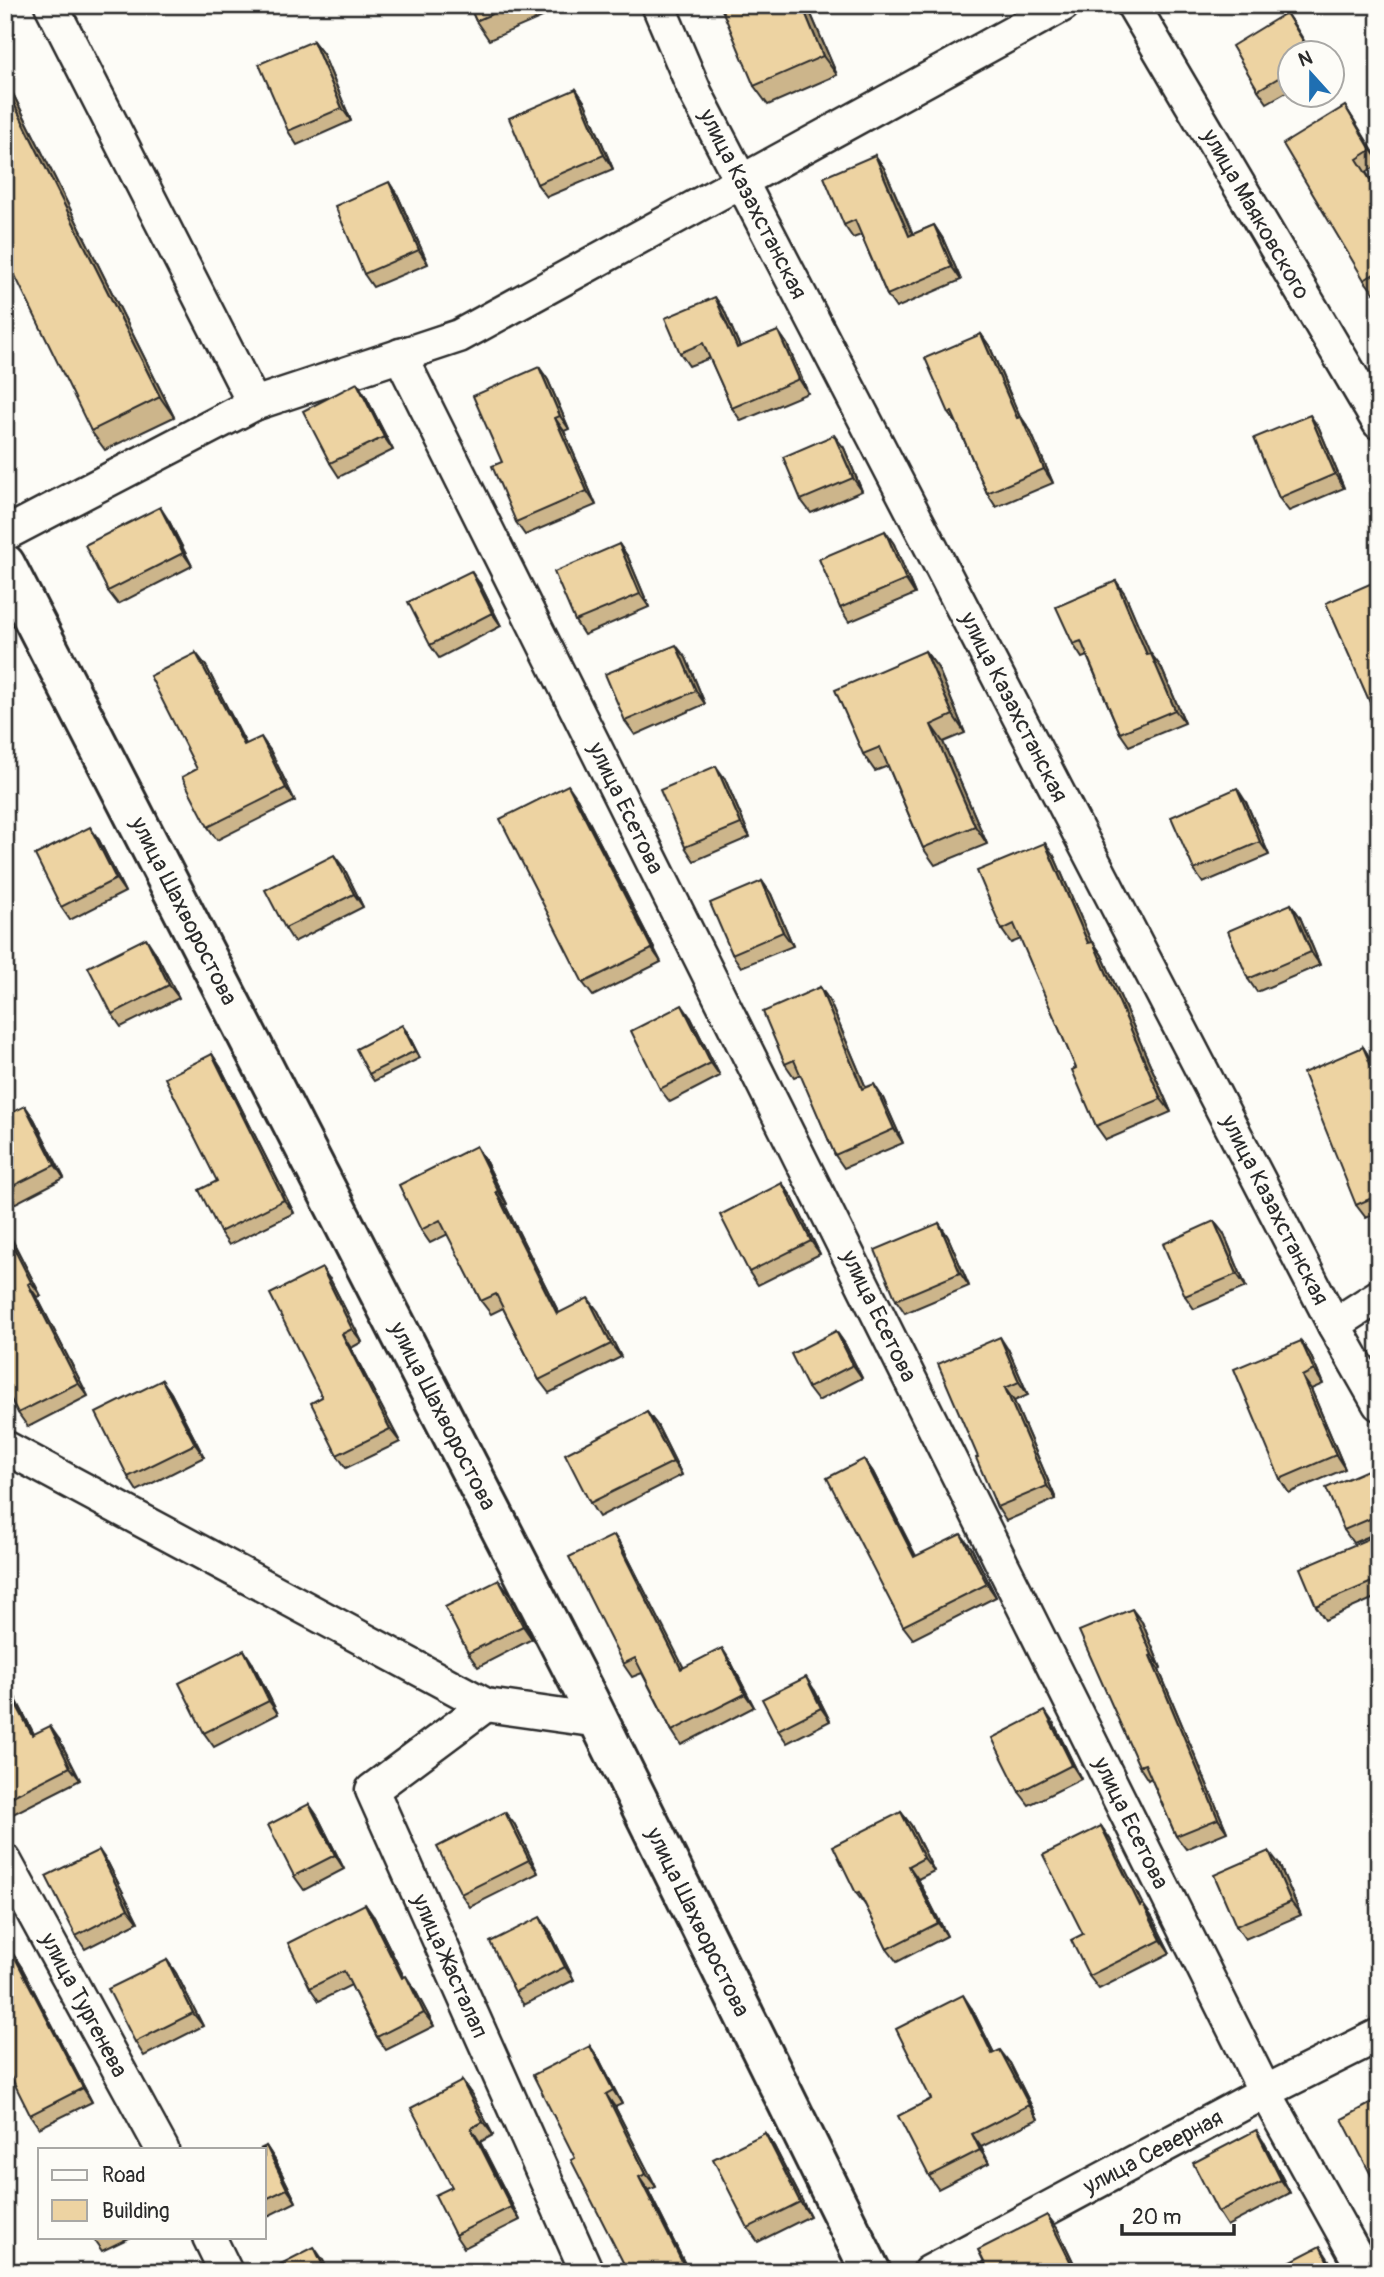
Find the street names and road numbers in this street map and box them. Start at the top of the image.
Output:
street label: улица Казахстанская [692,103,813,304]
street label: улица Маяковского [1195,123,1317,304]
street label: улица Казахстанская [953,606,1074,807]
street label: улица Есетова [581,736,670,879]
street label: улица Шахворостова [124,811,244,1010]
street label: улица Казахстанская [1214,1109,1335,1310]
street label: улица Есетова [834,1244,923,1387]
street label: улица Шахворостова [383,1316,503,1515]
street label: улица Есетова [1086,1751,1175,1894]
street label: улица Шахворостова [639,1822,756,2022]
street label: улица Жасталап [405,1889,495,2043]
street label: улица Тургенева [33,1927,134,2082]
street label: улица Северная [1077,2103,1228,2201]

